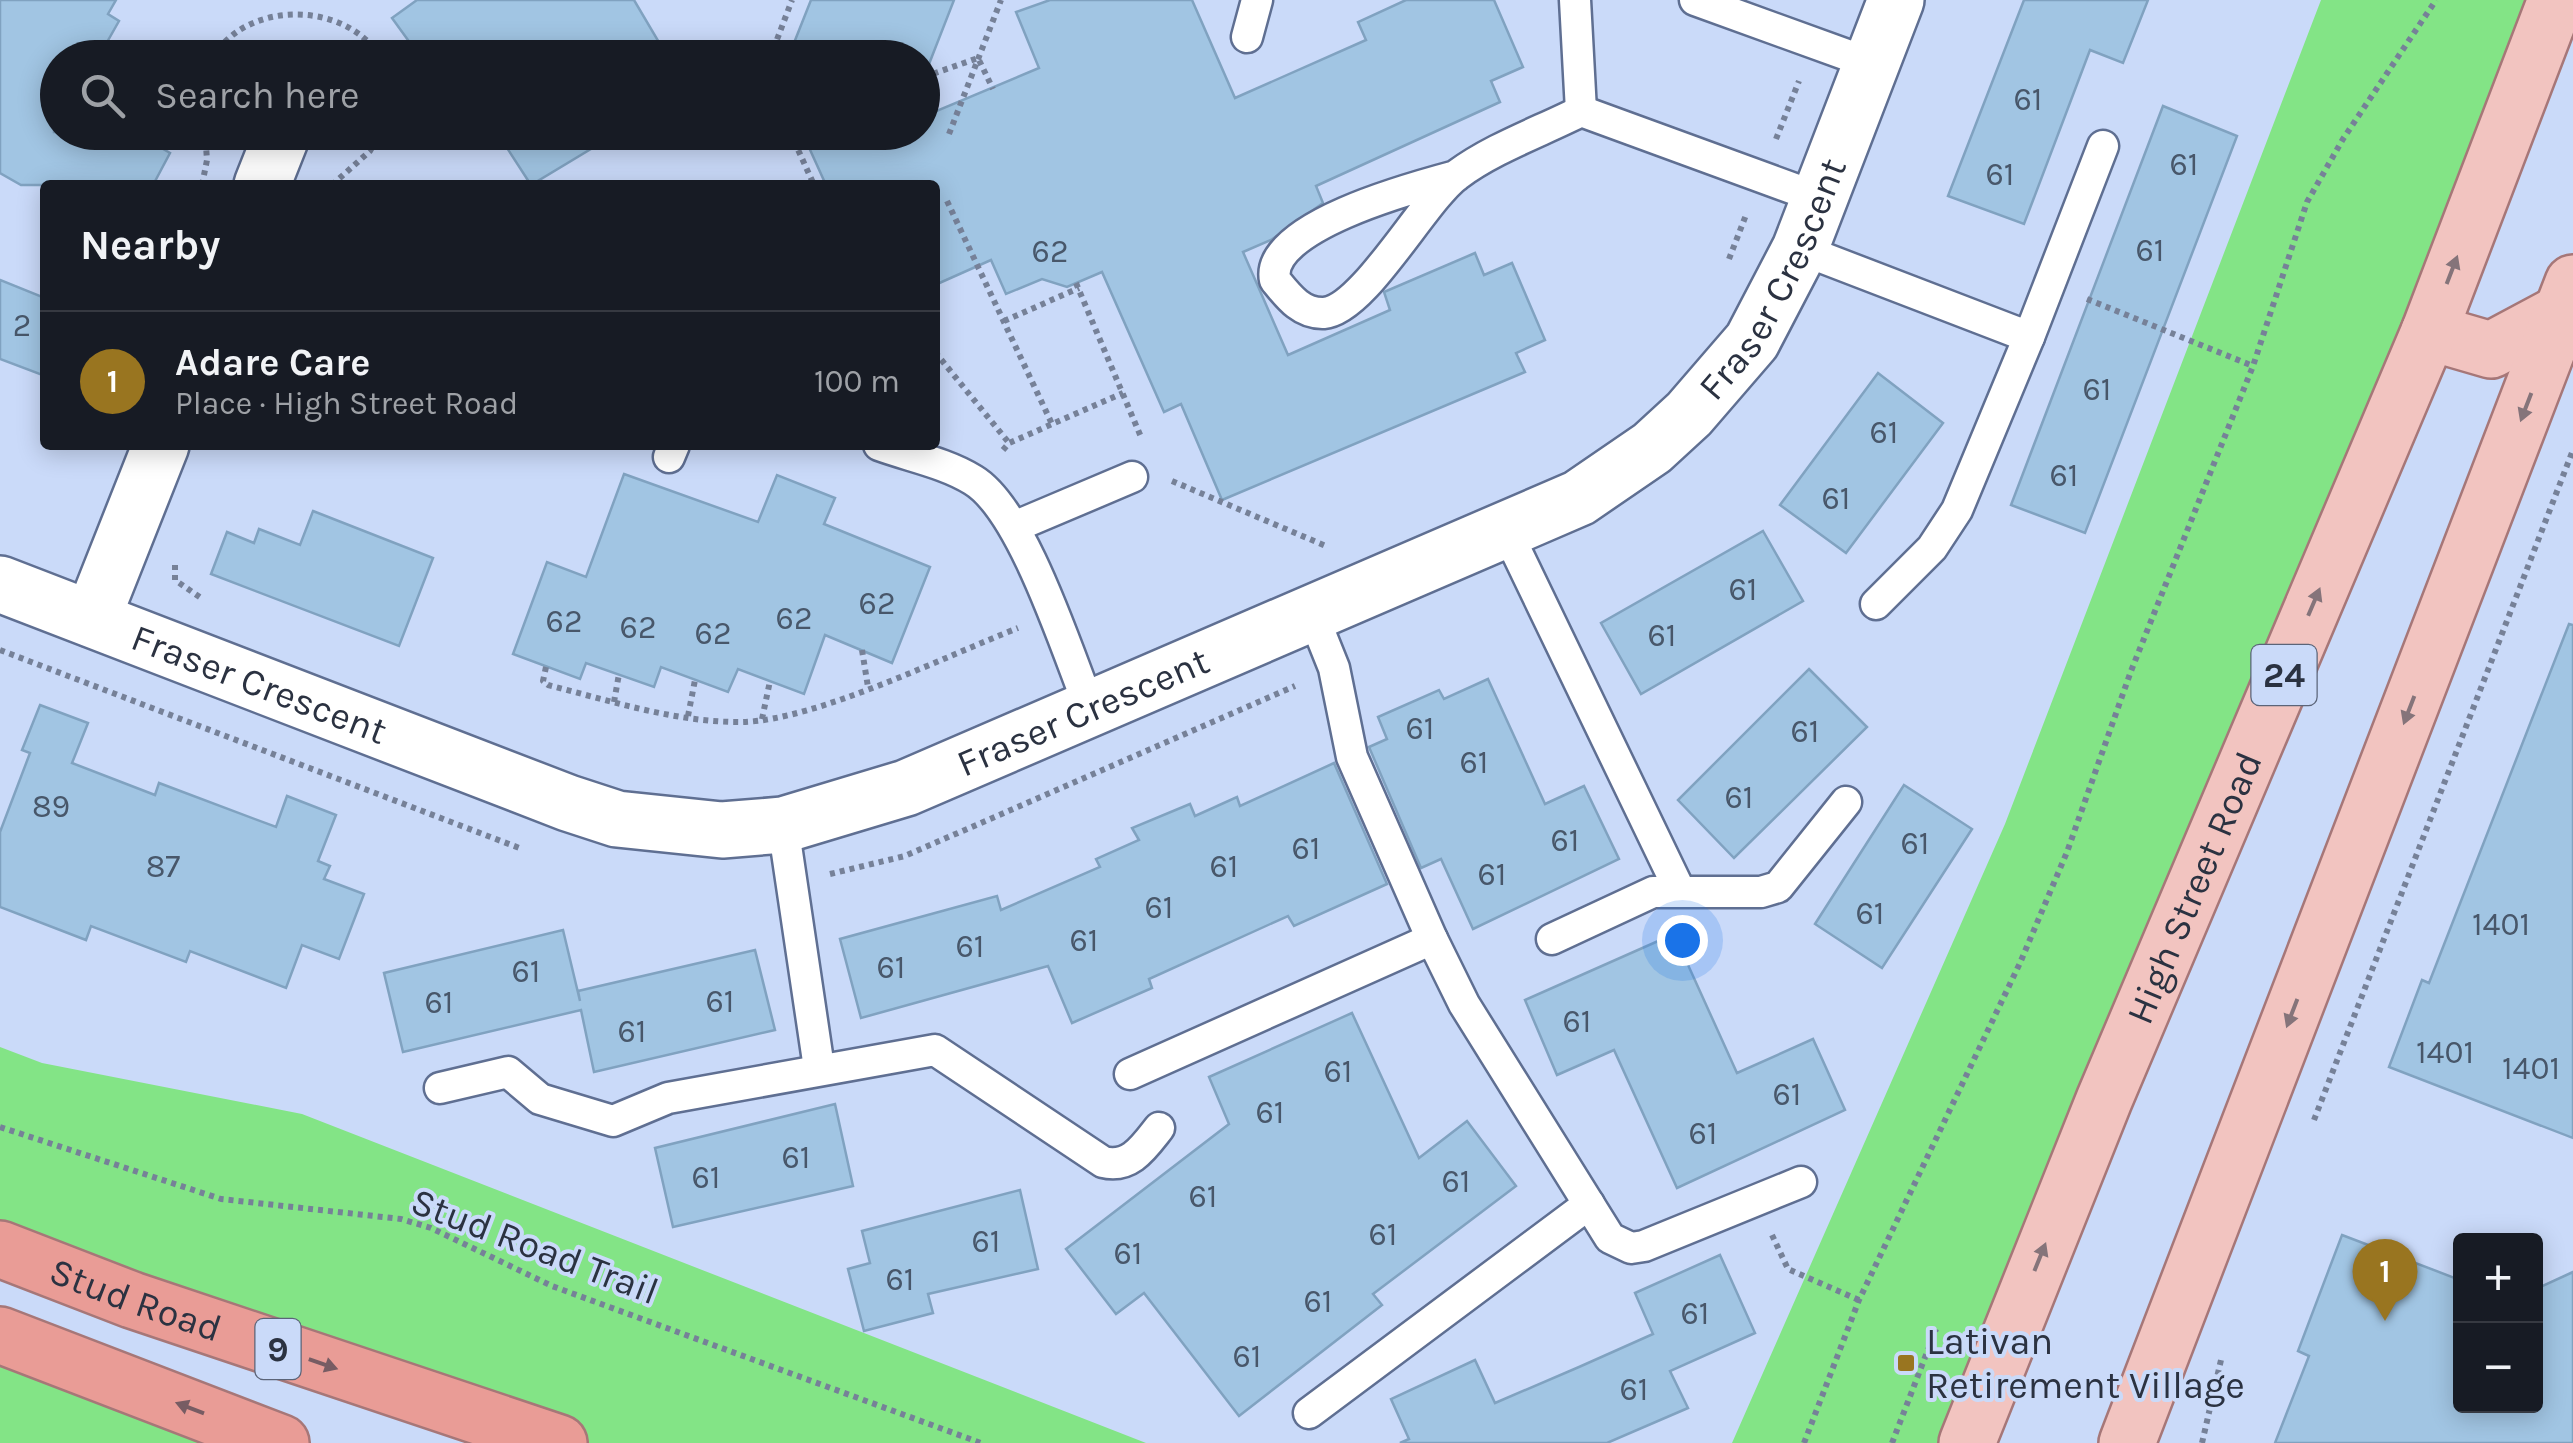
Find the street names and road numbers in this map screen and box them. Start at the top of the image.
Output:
street label: Fraser Crescent [1689,152,1856,409]
street label: Fraser Crescent [125,615,393,754]
street label: Fraser Crescent [950,638,1216,786]
road number: 24 [2252,645,2316,705]
street label: High Street Road [2117,745,2272,1031]
street label: Stud Road Trail [405,1179,665,1314]
street label: Stud Road [43,1248,227,1351]
road number: 9 [256,1319,300,1379]

